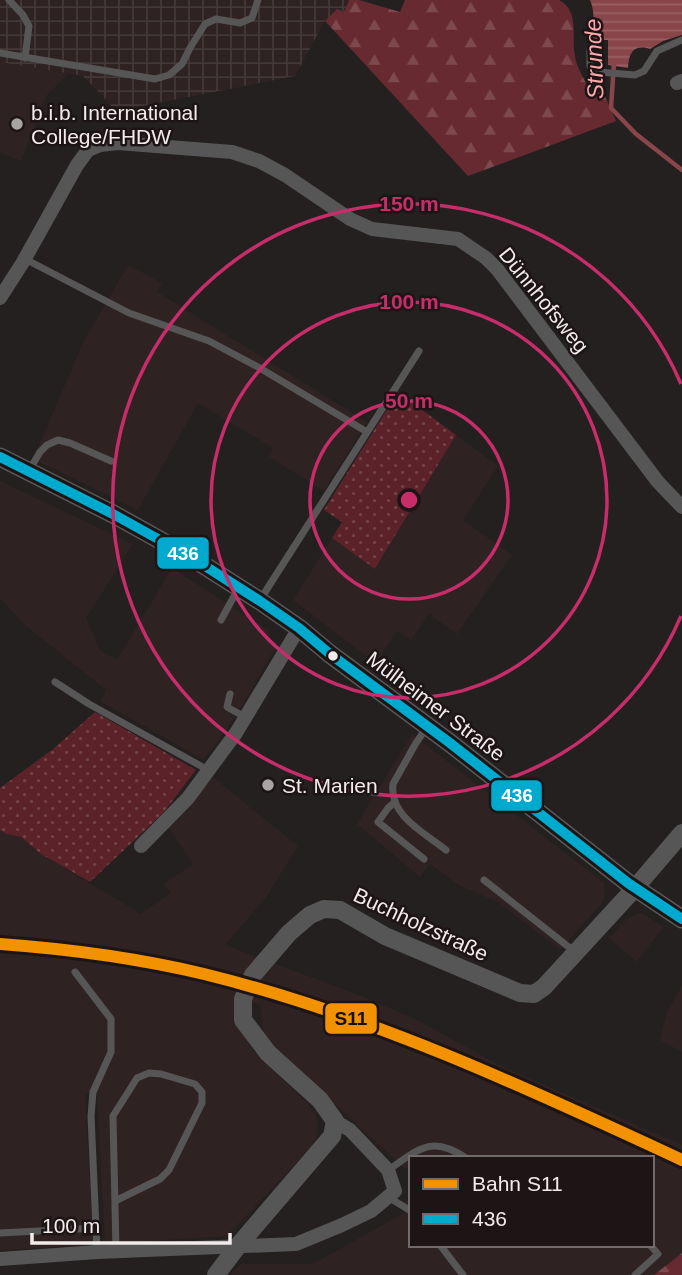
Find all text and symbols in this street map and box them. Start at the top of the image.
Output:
water label: Strunde [580,18,608,100]
place label: b.i.b. International College/FHDW [31,101,198,148]
marker: b.i.b. International College/FHDW [9,116,25,132]
text: 150 m [379,192,439,215]
street label: Dünnhofsweg [495,243,593,357]
text: 100 m [379,290,439,313]
text: 50 m [385,389,433,412]
centre of rings [397,488,421,512]
line badge: 436 [156,536,210,570]
text: 436 [167,543,199,564]
street label: Mülheimer Straße [362,647,510,765]
unlabelled marker [326,649,340,663]
place label: St. Marien [282,774,378,797]
marker: St. Marien [260,777,276,793]
line badge: 436 [490,779,543,812]
text: 436 [501,785,533,806]
street label: Buchholzstraße [350,883,492,965]
line badge: S11 [324,1002,378,1035]
text: S11 [335,1008,368,1029]
legend [409,1156,654,1247]
text: Bahn S11 [472,1172,563,1195]
scale bar [32,1202,229,1246]
text: 436 [472,1207,507,1230]
text: 100 m [42,1214,100,1237]

